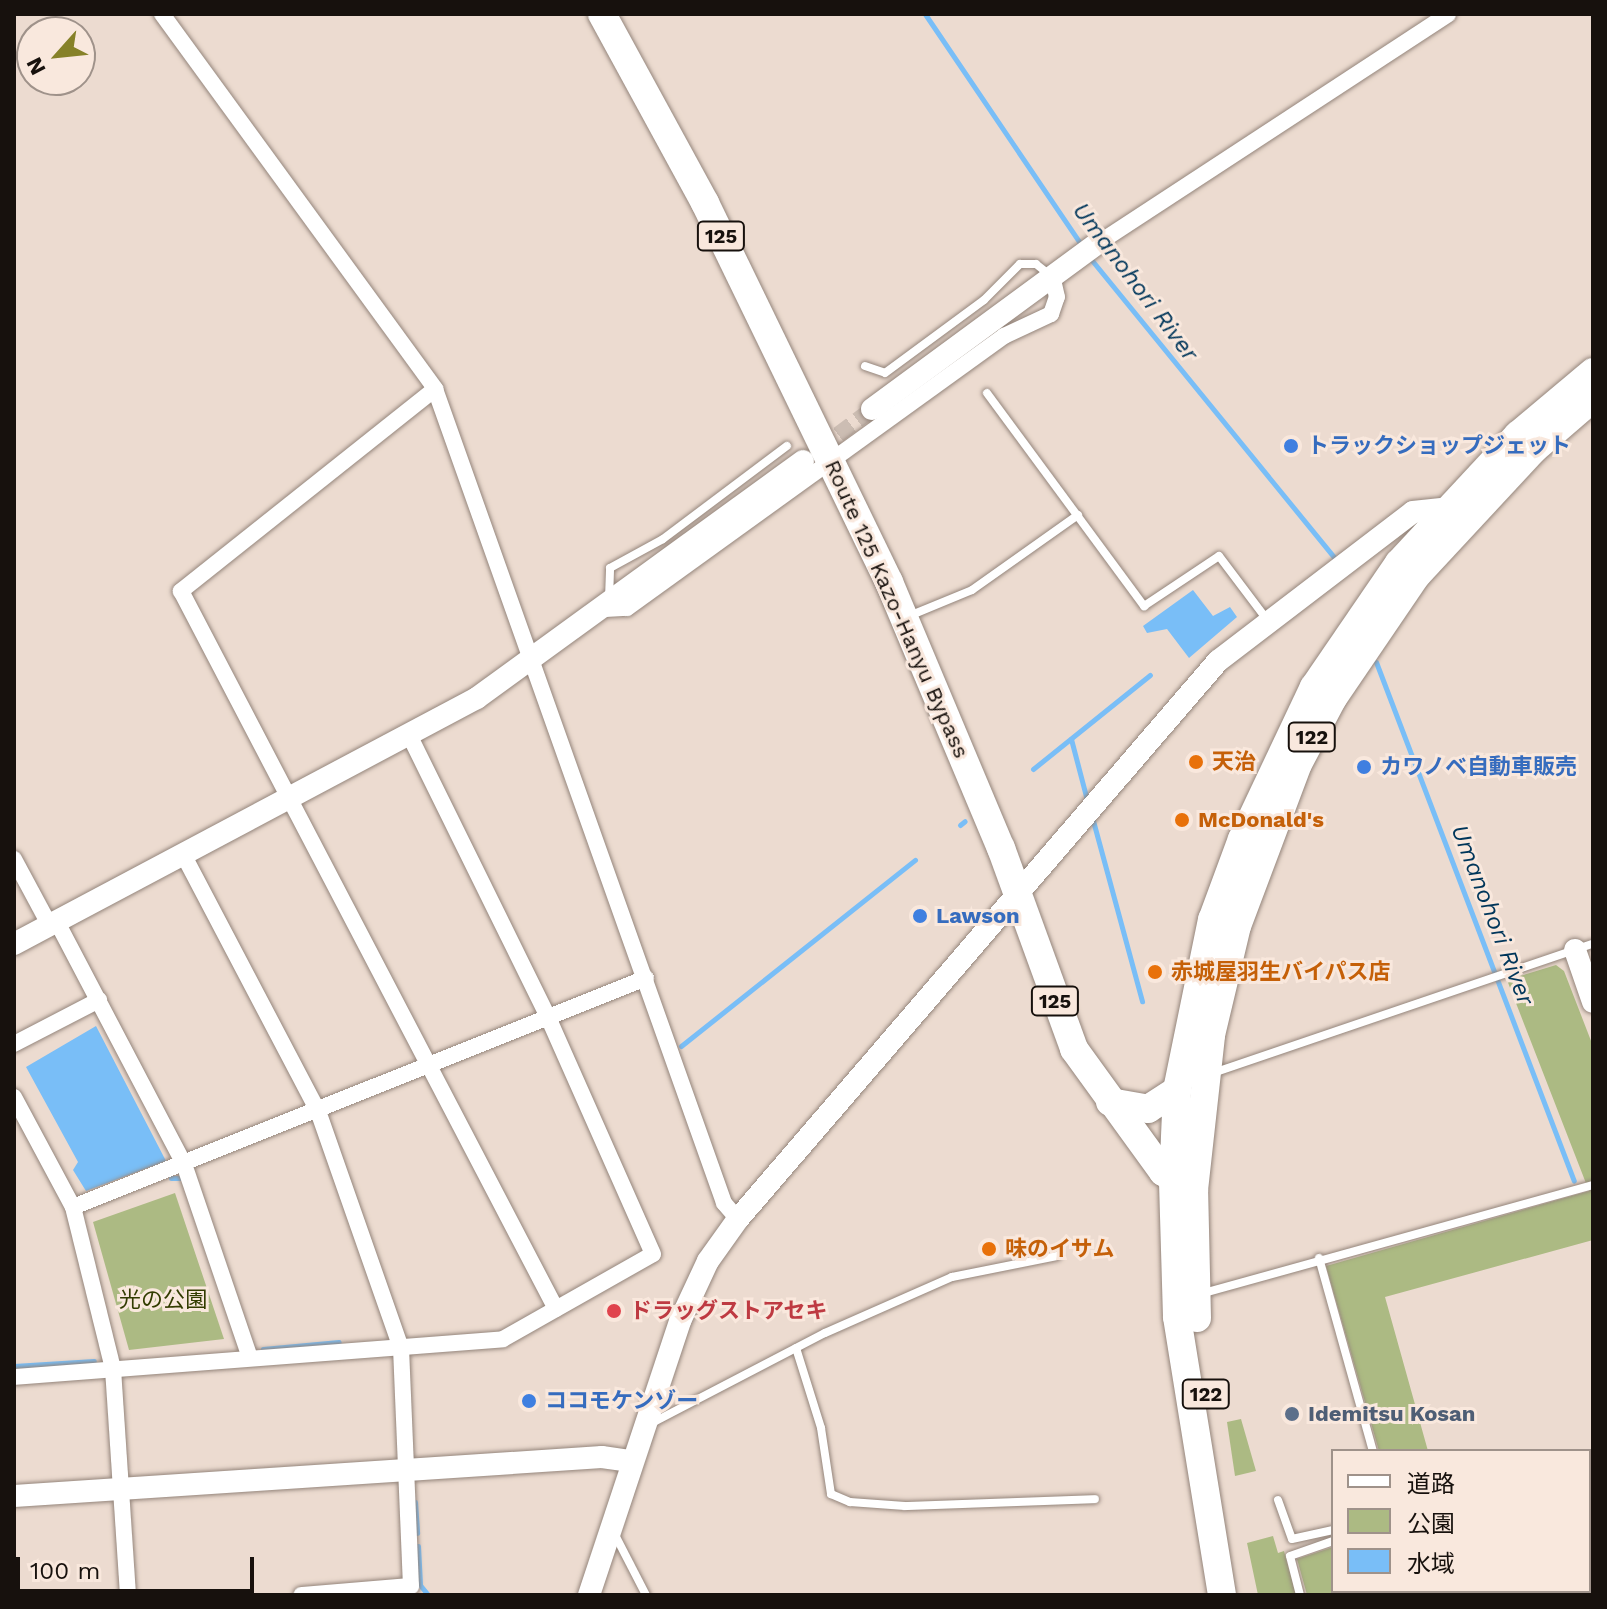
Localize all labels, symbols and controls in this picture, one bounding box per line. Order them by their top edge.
north arrow [16,16,96,96]
text: N [21,53,51,79]
water label: Umanohori River [1066,197,1204,367]
road number: 125 [695,220,747,252]
place label: トラックショップジェット [1307,433,1571,459]
marker: トラックショップジェット [1282,437,1300,455]
street label: Route 125 Kazo-Hanyu Bypass [819,456,975,762]
road number: 122 [1286,721,1338,753]
place label: 天治 [1212,749,1256,775]
marker: 天治 [1187,753,1205,771]
place label: カワノベ自動車販売 [1380,754,1578,780]
marker: カワノベ自動車販売 [1355,758,1373,776]
place label: McDonald's [1198,807,1324,833]
marker: McDonald's [1173,811,1191,829]
water label: Umanohori River [1444,821,1540,1009]
place label: Lawson [936,903,1020,929]
marker: Lawson [911,907,929,925]
place label: 赤城屋羽生バイパス店 [1171,959,1391,985]
marker: 赤城屋羽生バイパス店 [1146,963,1164,981]
road number: 125 [1029,985,1081,1017]
place label: 味のイサム [1005,1236,1115,1262]
marker: 味のイサム [980,1240,998,1258]
park label: 光の公園 [119,1287,207,1313]
place label: ドラッグストアセキ [630,1298,828,1324]
marker: ドラッグストアセキ [605,1302,623,1320]
road number: 122 [1180,1378,1232,1410]
place label: ココモケンゾー [545,1388,699,1414]
marker: ココモケンゾー [520,1392,538,1410]
place label: Idemitsu Kosan [1308,1401,1475,1427]
marker: Idemitsu Kosan [1283,1405,1301,1423]
legend [1331,1449,1591,1593]
text: 道路 [1407,1470,1455,1498]
text: 公園 [1407,1510,1455,1538]
scale bar [20,1541,258,1591]
text: 水域 [1407,1550,1455,1578]
text: 100 m [30,1557,100,1585]

